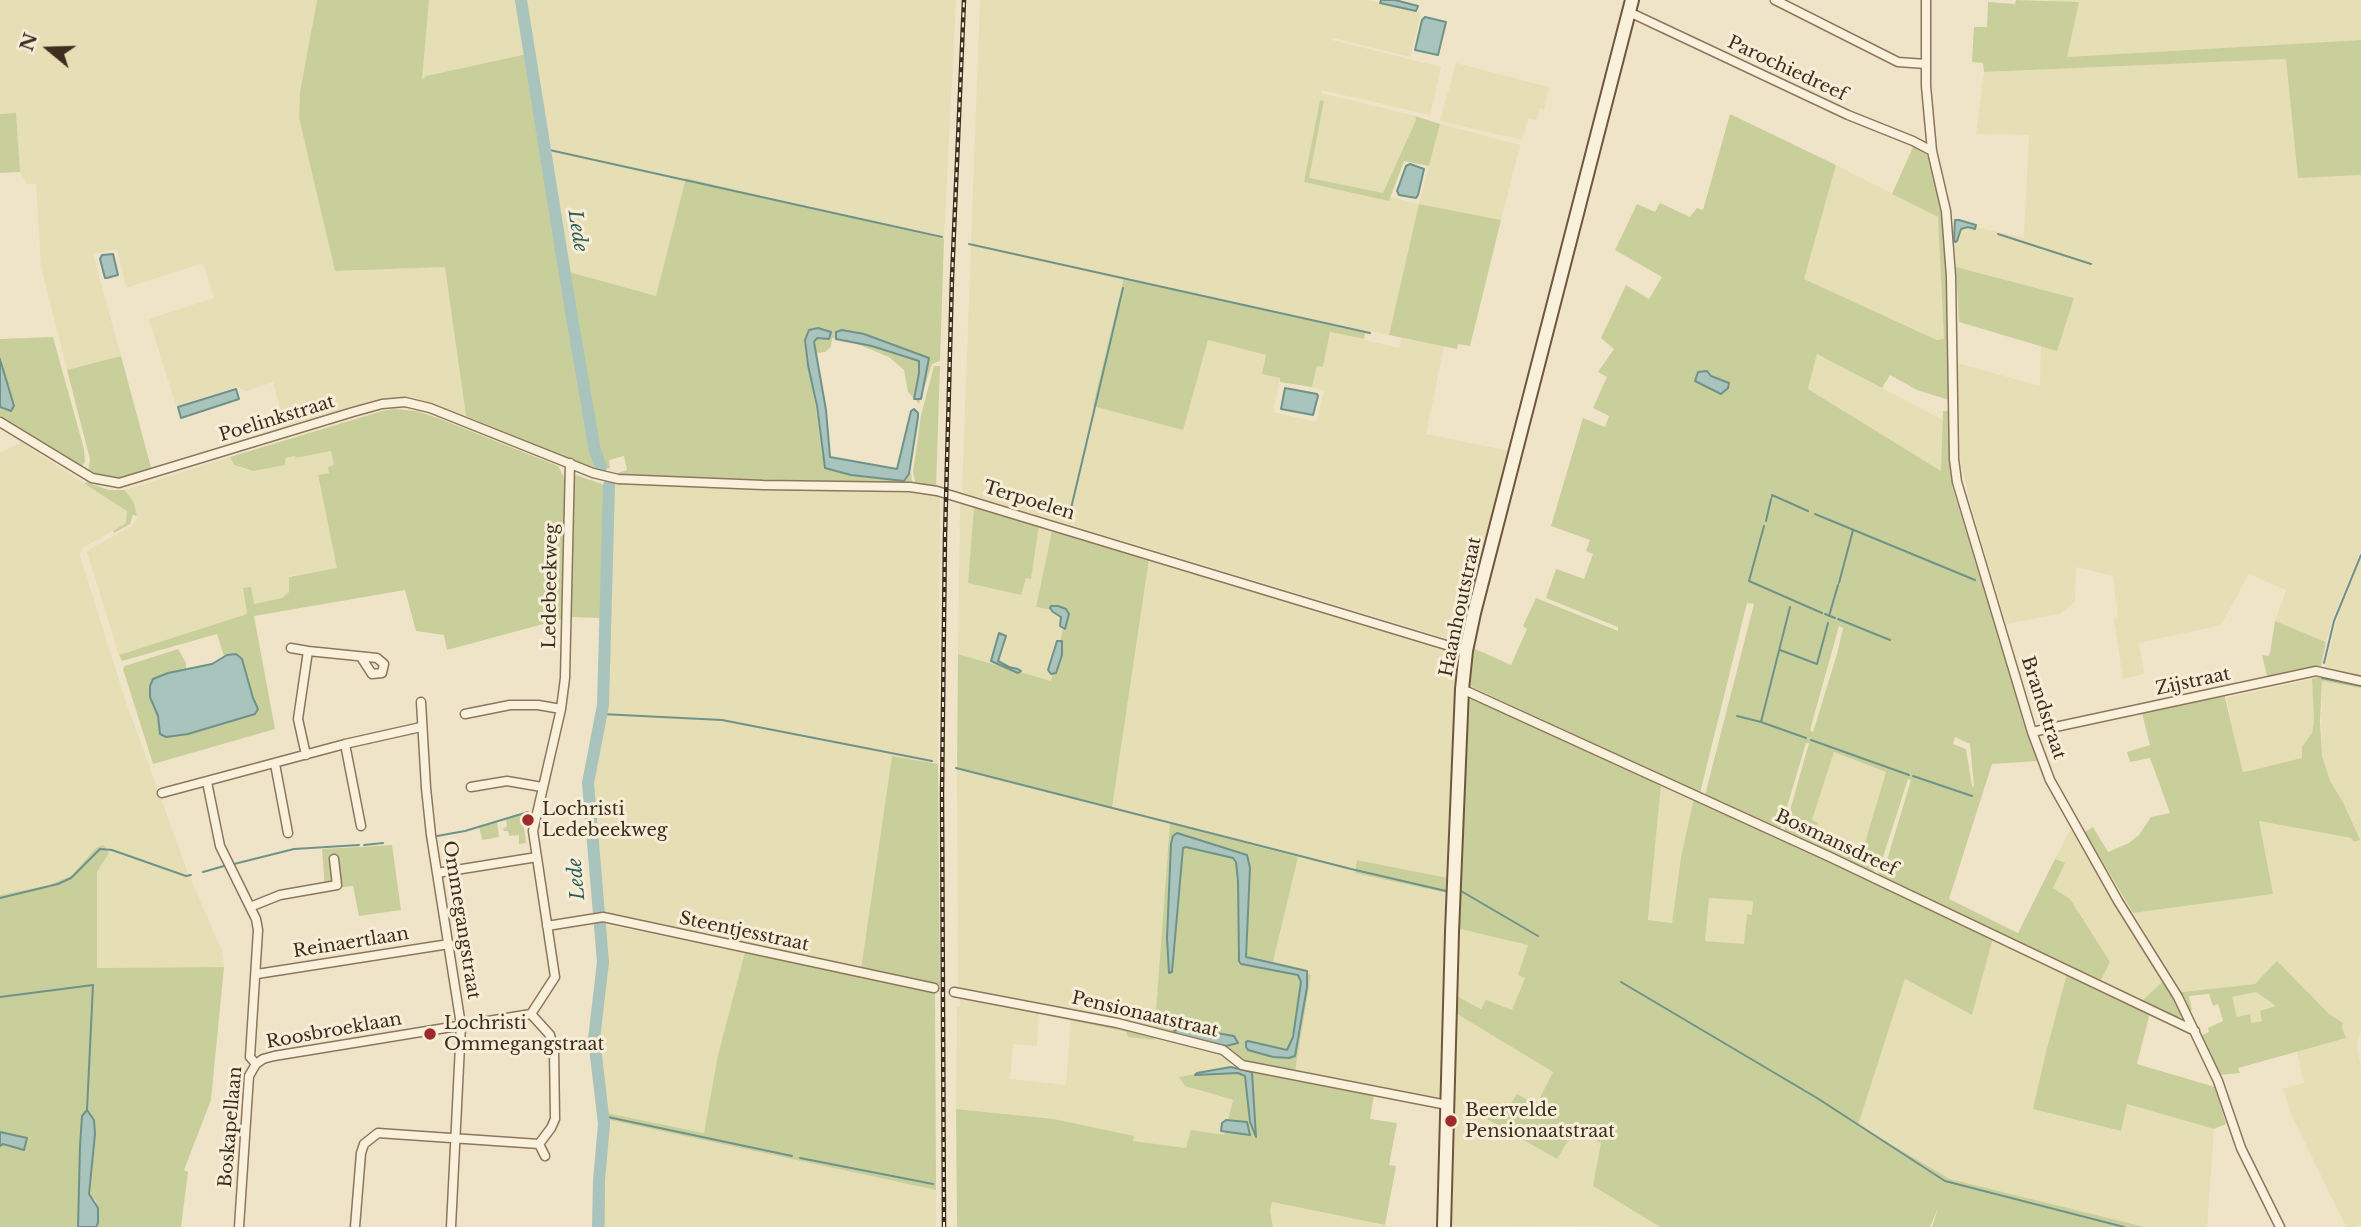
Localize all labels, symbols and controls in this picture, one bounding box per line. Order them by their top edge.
north arrow [14,14,84,84]
text: N [15,30,42,54]
street label: Parochiedreef [1724,32,1850,106]
water label: Lede [562,208,592,254]
street label: Poelinkstraat [217,391,337,447]
street label: Terpoelen [981,477,1077,525]
street label: Ledebeekweg [539,523,563,649]
street label: Haanhoutstraat [1436,535,1486,679]
street label: Brandstraat [2016,654,2070,762]
street label: Zijstraat [2154,664,2232,700]
place label: Lochristi Ledebeekweg [542,799,667,842]
street label: Bosmansdreef [1772,805,1900,881]
marker: Lochristi Ledebeekweg [520,812,536,828]
street label: Ommegangstraat [438,839,484,1001]
water label: Lede [564,857,590,901]
street label: Steentjesstraat [677,908,811,956]
street label: Reinaertlaan [292,923,410,963]
street label: Pensionaatstraat [1069,988,1221,1042]
street label: Roosbroeklaan [265,1008,403,1054]
place label: Lochristi Ommegangstraat [444,1013,604,1056]
marker: Lochristi Ommegangstraat [422,1026,438,1042]
street label: Boskapellaan [215,1066,247,1188]
place label: Beervelde Pensionaatstraat [1465,1100,1615,1142]
marker: Beervelde Pensionaatstraat [1443,1113,1459,1129]

